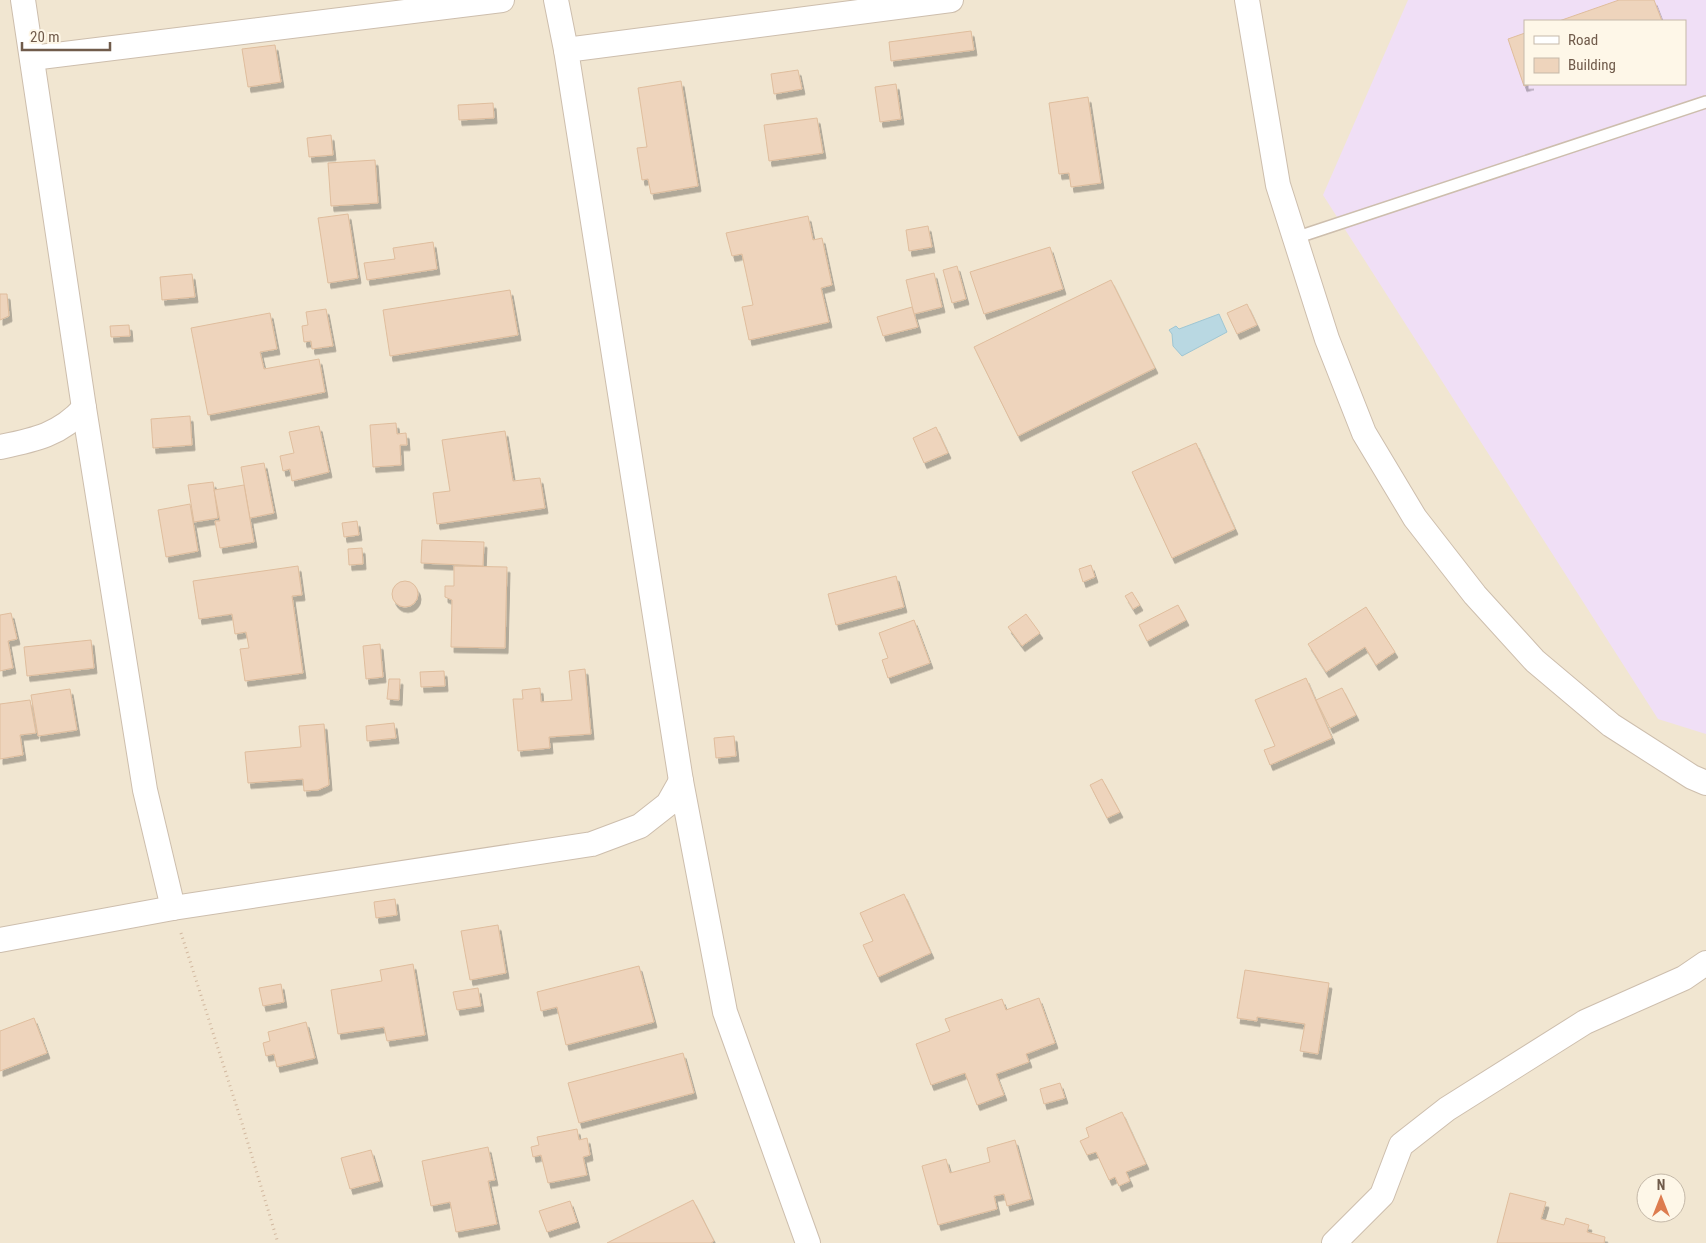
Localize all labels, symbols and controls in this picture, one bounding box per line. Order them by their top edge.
scale bar [22,20,110,52]
legend [1524,20,1686,85]
text: 20 m [30,28,60,46]
text: Road [1568,31,1598,49]
text: Building [1568,56,1616,74]
north arrow [1636,1173,1686,1223]
text: N [1657,1177,1665,1193]

